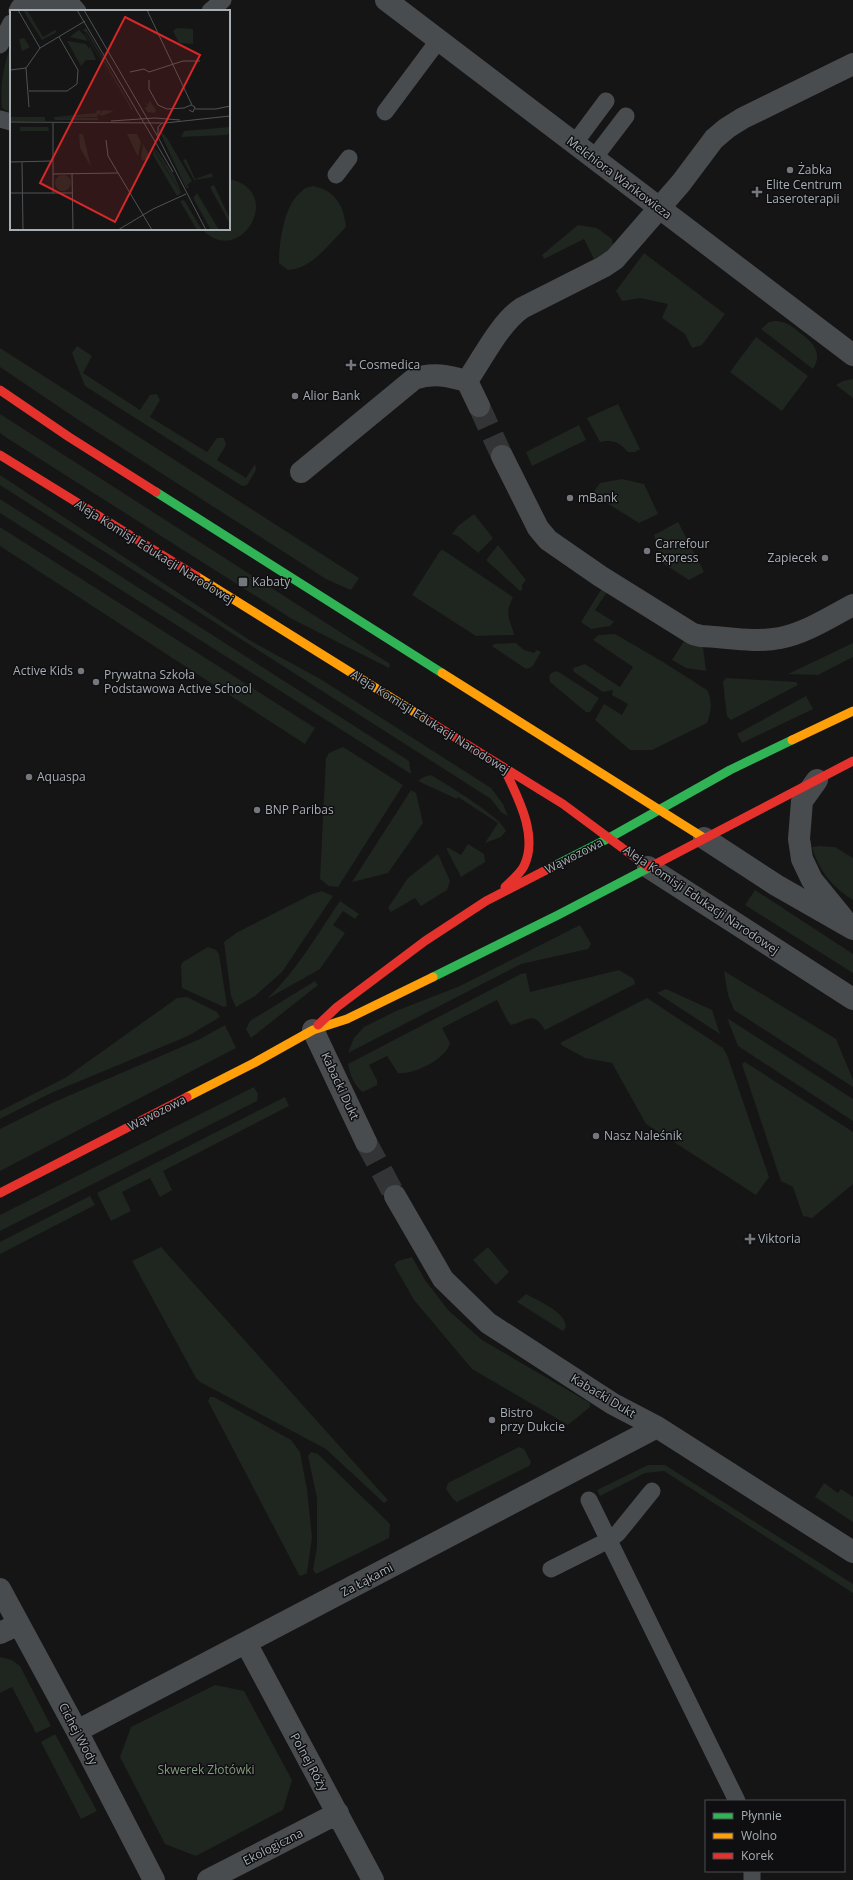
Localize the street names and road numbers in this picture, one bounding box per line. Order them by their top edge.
street label: Melchiora Wańkowicza [563,132,675,223]
street label: Aleja Komisji Edukacji Narodowej [72,495,237,608]
street label: Aleja Komisji Edukacji Narodowej [348,665,513,778]
street label: Wąwozowa [542,834,606,877]
street label: Aleja Komisji Edukacji Narodowej [620,841,783,958]
street label: Kabacki Dukt [317,1049,364,1122]
street label: Wąwozowa [125,1091,189,1134]
street label: Kabacki Dukt [568,1370,639,1422]
street label: Za Łąkami [338,1559,396,1600]
street label: Cichej Wody [55,1700,102,1769]
street label: Polnej Róży [286,1730,333,1795]
street label: Ekologiczna [240,1824,306,1869]

